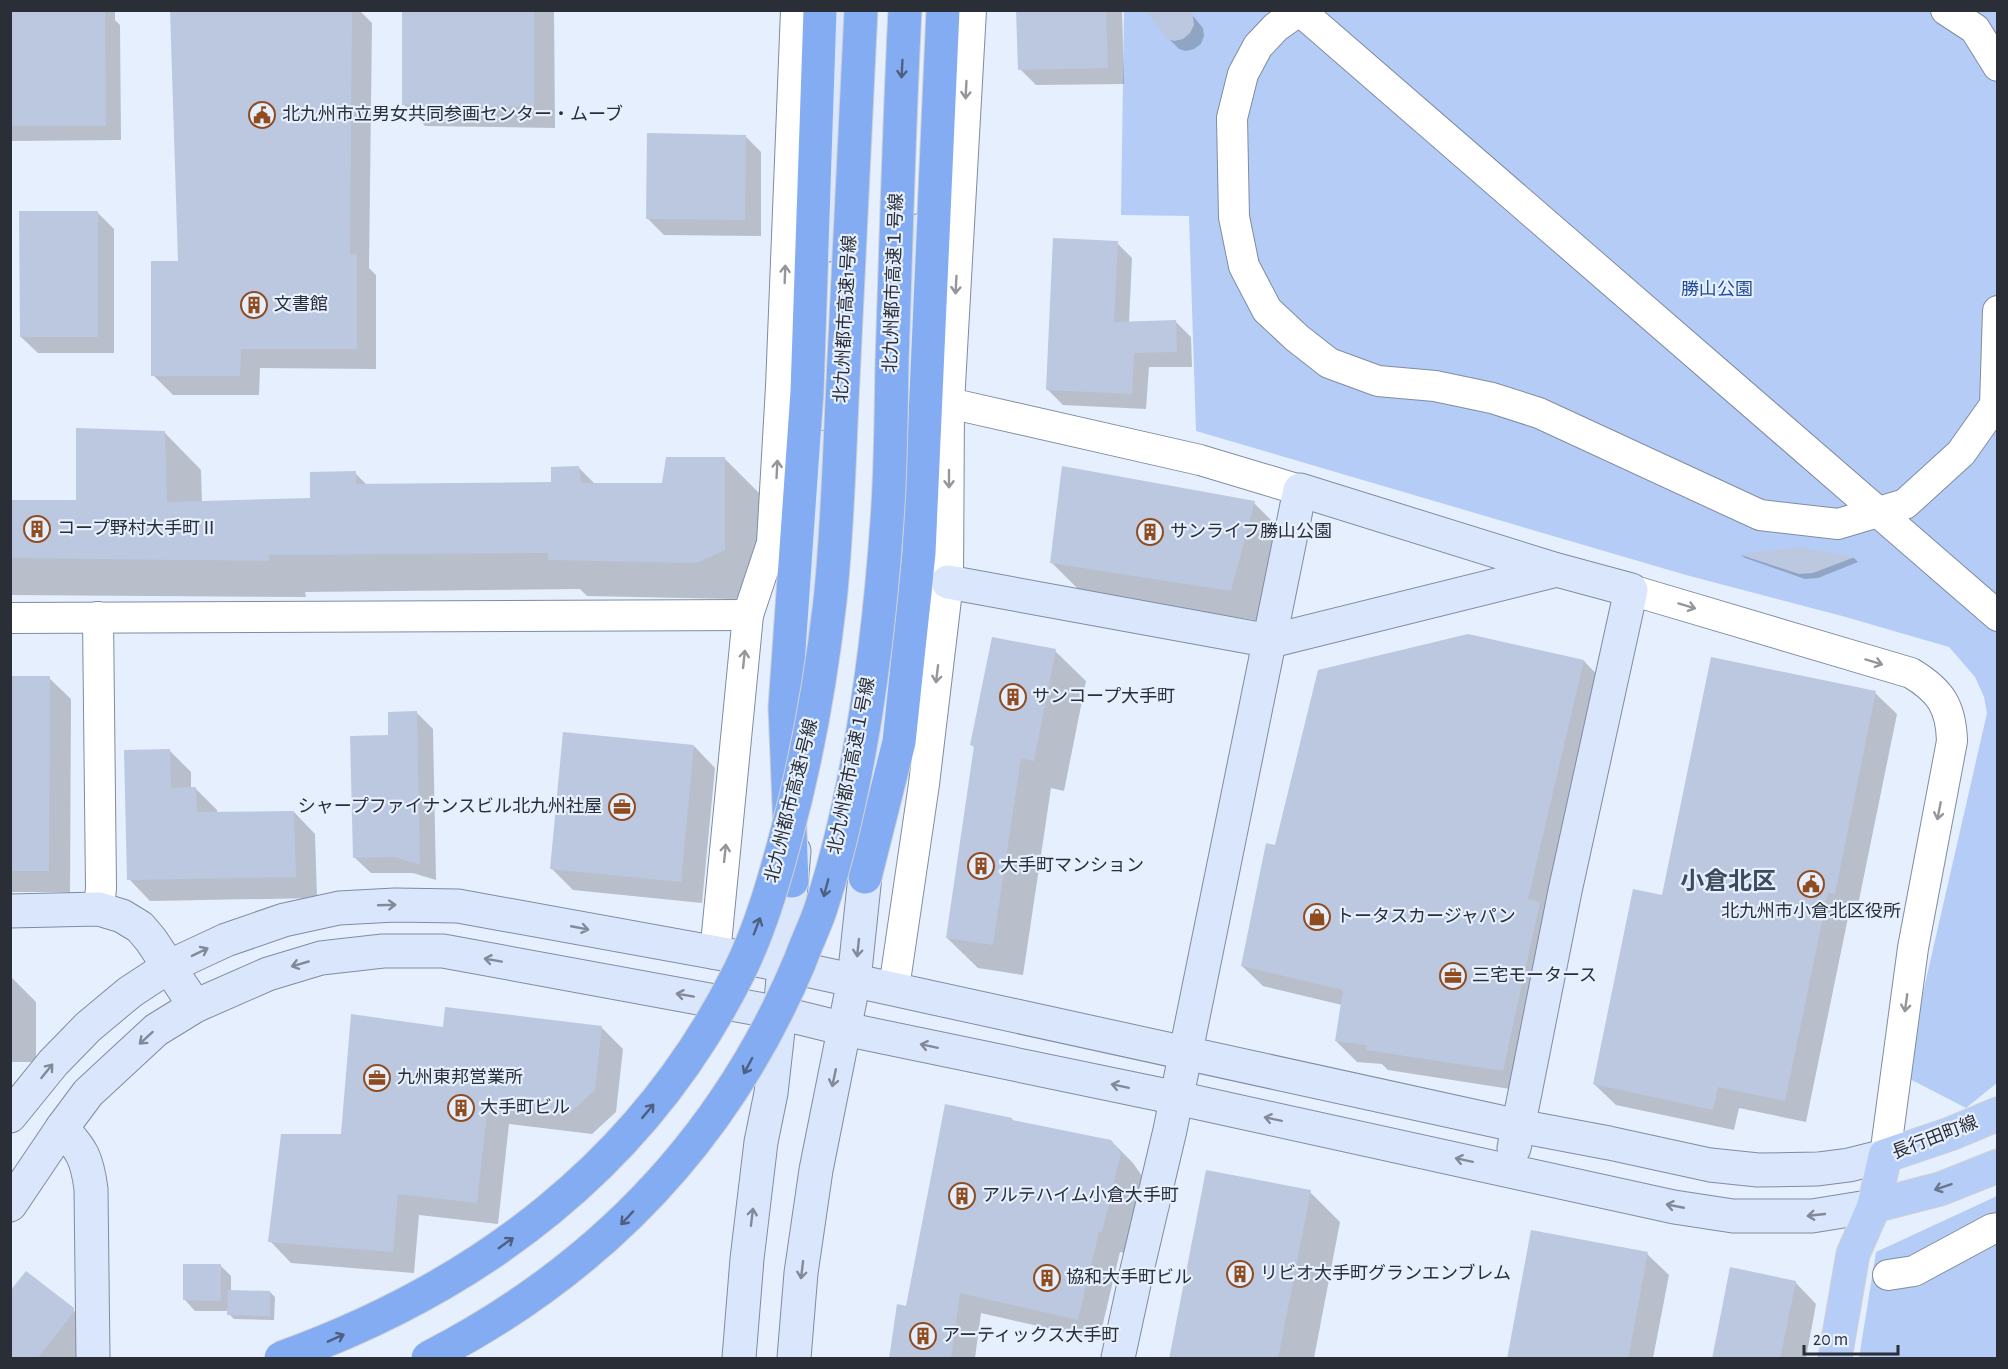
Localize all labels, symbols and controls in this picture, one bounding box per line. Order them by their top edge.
one-way arrow [896,58,907,78]
one-way arrow [961,79,972,99]
public building icon: 北九州市立男女共同参画センター・ムーブ [247,100,277,130]
place label: 北九州市立男女共同参画センター・ムーブ [282,104,623,124]
street label: 北九州都市高速１号線 [880,193,906,373]
street label: 北九州都市高速1号線 [831,234,859,403]
one-way arrow [780,264,791,284]
one-way arrow [950,274,961,294]
park label: 勝山公園 [1681,280,1753,299]
building icon: 文書館 [239,290,269,320]
place label: 文書館 [274,295,328,314]
one-way arrow [771,459,782,479]
one-way arrow [943,469,955,489]
building icon: コープ野村大手町Ⅱ [22,514,52,544]
building icon: サンライフ勝山公園 [1135,517,1165,547]
place label: コープ野村大手町Ⅱ [57,518,218,538]
place label: サンライフ勝山公園 [1170,522,1332,541]
one-way arrow [1677,601,1696,612]
one-way arrow [739,650,750,670]
one-way arrow [1864,657,1883,668]
one-way arrow [931,663,942,683]
street label: 北九州都市高速１号線 [824,676,878,856]
building icon: サンコープ大手町 [998,682,1028,712]
place label: サンコープ大手町 [1032,687,1175,706]
street label: 北九州都市高速1号線 [761,717,821,885]
office icon: シャープファイナンスビル北九州社屋 [607,792,637,822]
place label: シャープファイナンスビル北九州社屋 [298,796,602,816]
one-way arrow [1933,801,1944,820]
one-way arrow [720,844,731,864]
building icon: 大手町マンション [966,851,996,881]
place label: 大手町マンション [1000,856,1144,875]
district label: 小倉北区 [1680,868,1776,894]
public building icon: 北九州市小倉北区役所 [1796,869,1826,899]
one-way arrow [820,878,831,897]
one-way arrow [377,900,397,911]
place label: 北九州市小倉北区役所 [1721,901,1901,921]
shop icon: トータスカージャパン [1302,902,1332,932]
place label: トータスカージャパン [1336,907,1516,926]
one-way arrow [752,917,763,935]
one-way arrow [570,923,590,934]
one-way arrow [852,938,863,957]
one-way arrow [190,946,208,958]
one-way arrow [484,954,503,965]
one-way arrow [291,959,310,970]
office icon: 三宅モータース [1438,961,1468,991]
place label: 三宅モータース [1472,966,1597,985]
one-way arrow [675,989,695,1000]
one-way arrow [1900,993,1911,1013]
one-way arrow [139,1031,154,1045]
one-way arrow [919,1039,938,1051]
one-way arrow [742,1057,754,1074]
one-way arrow [40,1063,53,1079]
office icon: 九州東邦営業所 [362,1063,392,1093]
place label: 九州東邦営業所 [397,1067,523,1087]
one-way arrow [828,1068,839,1088]
one-way arrow [1110,1079,1129,1091]
building icon: 大手町ビル [446,1093,476,1123]
place label: 大手町ビル [480,1098,570,1117]
one-way arrow [641,1104,655,1119]
one-way arrow [1264,1112,1283,1124]
street label: 長行田町線 [1889,1112,1980,1163]
one-way arrow [1455,1154,1474,1165]
building icon: アルテハイム小倉大手町 [947,1181,977,1211]
one-way arrow [1934,1183,1953,1194]
place label: アルテハイム小倉大手町 [982,1186,1179,1205]
one-way arrow [1666,1200,1685,1211]
one-way arrow [747,1207,758,1227]
one-way arrow [1807,1210,1826,1221]
one-way arrow [620,1211,634,1226]
one-way arrow [497,1237,513,1249]
building icon: リビオ大手町グランエンブレム [1225,1259,1255,1289]
one-way arrow [796,1260,807,1280]
building icon: 協和大手町ビル [1032,1263,1062,1293]
place label: リビオ大手町グランエンブレム [1260,1263,1511,1283]
place label: 協和大手町ビル [1066,1267,1192,1287]
scale bar [1804,1318,1898,1356]
building icon: アーティックス大手町 [908,1321,938,1351]
place label: アーティックス大手町 [942,1326,1119,1345]
one-way arrow [326,1331,344,1343]
text: 20 m [1813,1331,1848,1349]

